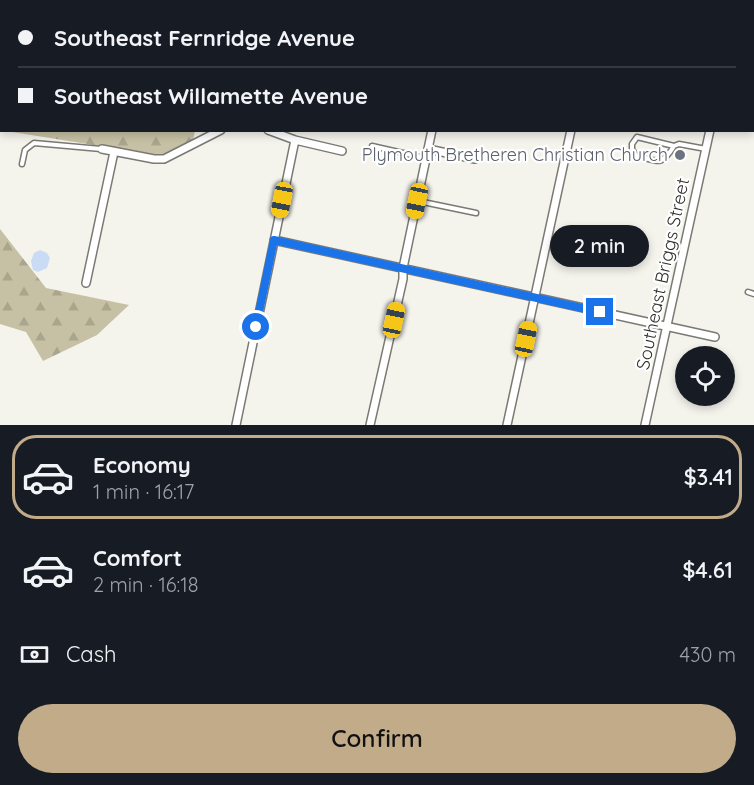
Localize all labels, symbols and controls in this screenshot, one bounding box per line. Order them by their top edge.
text: Southeast Fernridge Avenue [54,24,355,52]
text: Southeast Willamette Avenue [54,82,368,110]
place label: Plymouth Bretheren Christian Church [362,143,668,166]
marker: Plymouth Bretheren Christian Church [673,148,687,162]
street label: Southeast Briggs Street [631,176,694,372]
car [270,181,294,219]
car [404,182,430,220]
callout: 2 min [550,225,650,267]
text: 2 min [574,233,625,258]
route end [586,298,613,325]
car [381,301,407,339]
route start [242,313,269,340]
car [513,320,539,358]
map controls [675,346,735,406]
button: locate [675,346,735,406]
icon: car [21,450,75,504]
text: Economy [93,451,191,479]
text: $3.41 [684,463,733,491]
text: 1 min · 16:17 [93,479,194,504]
icon: car [21,543,75,597]
text: Comfort [93,544,182,572]
text: $4.61 [683,556,733,584]
text: 2 min · 16:18 [93,572,199,597]
icon: cash [18,638,51,671]
text: Cash [66,640,117,668]
text: 430 m [679,642,736,667]
button: Confirm [18,704,736,773]

